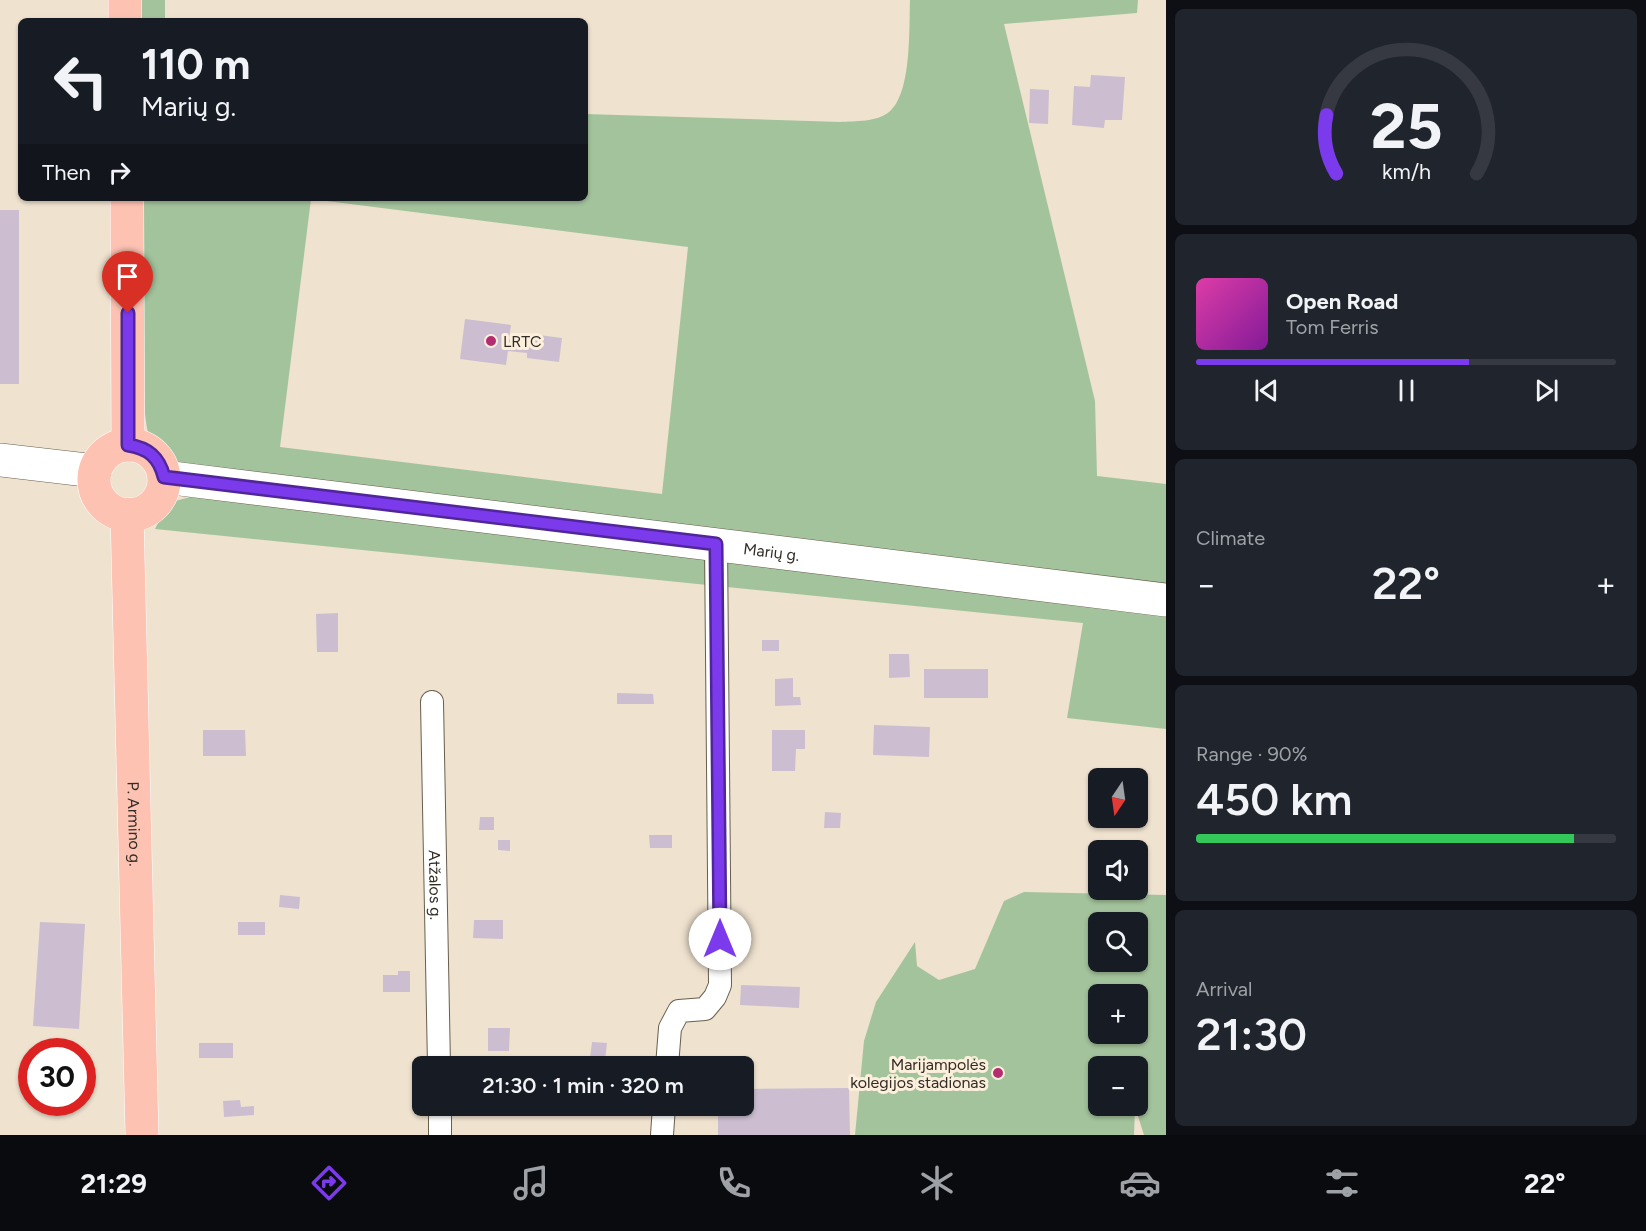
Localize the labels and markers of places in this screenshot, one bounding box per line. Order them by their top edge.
pin [102,251,153,313]
place label: LRTC [503,332,542,351]
marker: LRTC [484,334,498,348]
place label: Marijampolės kolegijos stadionas [850,1055,986,1092]
marker: Marijampolės kolegijos stadionas [991,1066,1005,1080]

